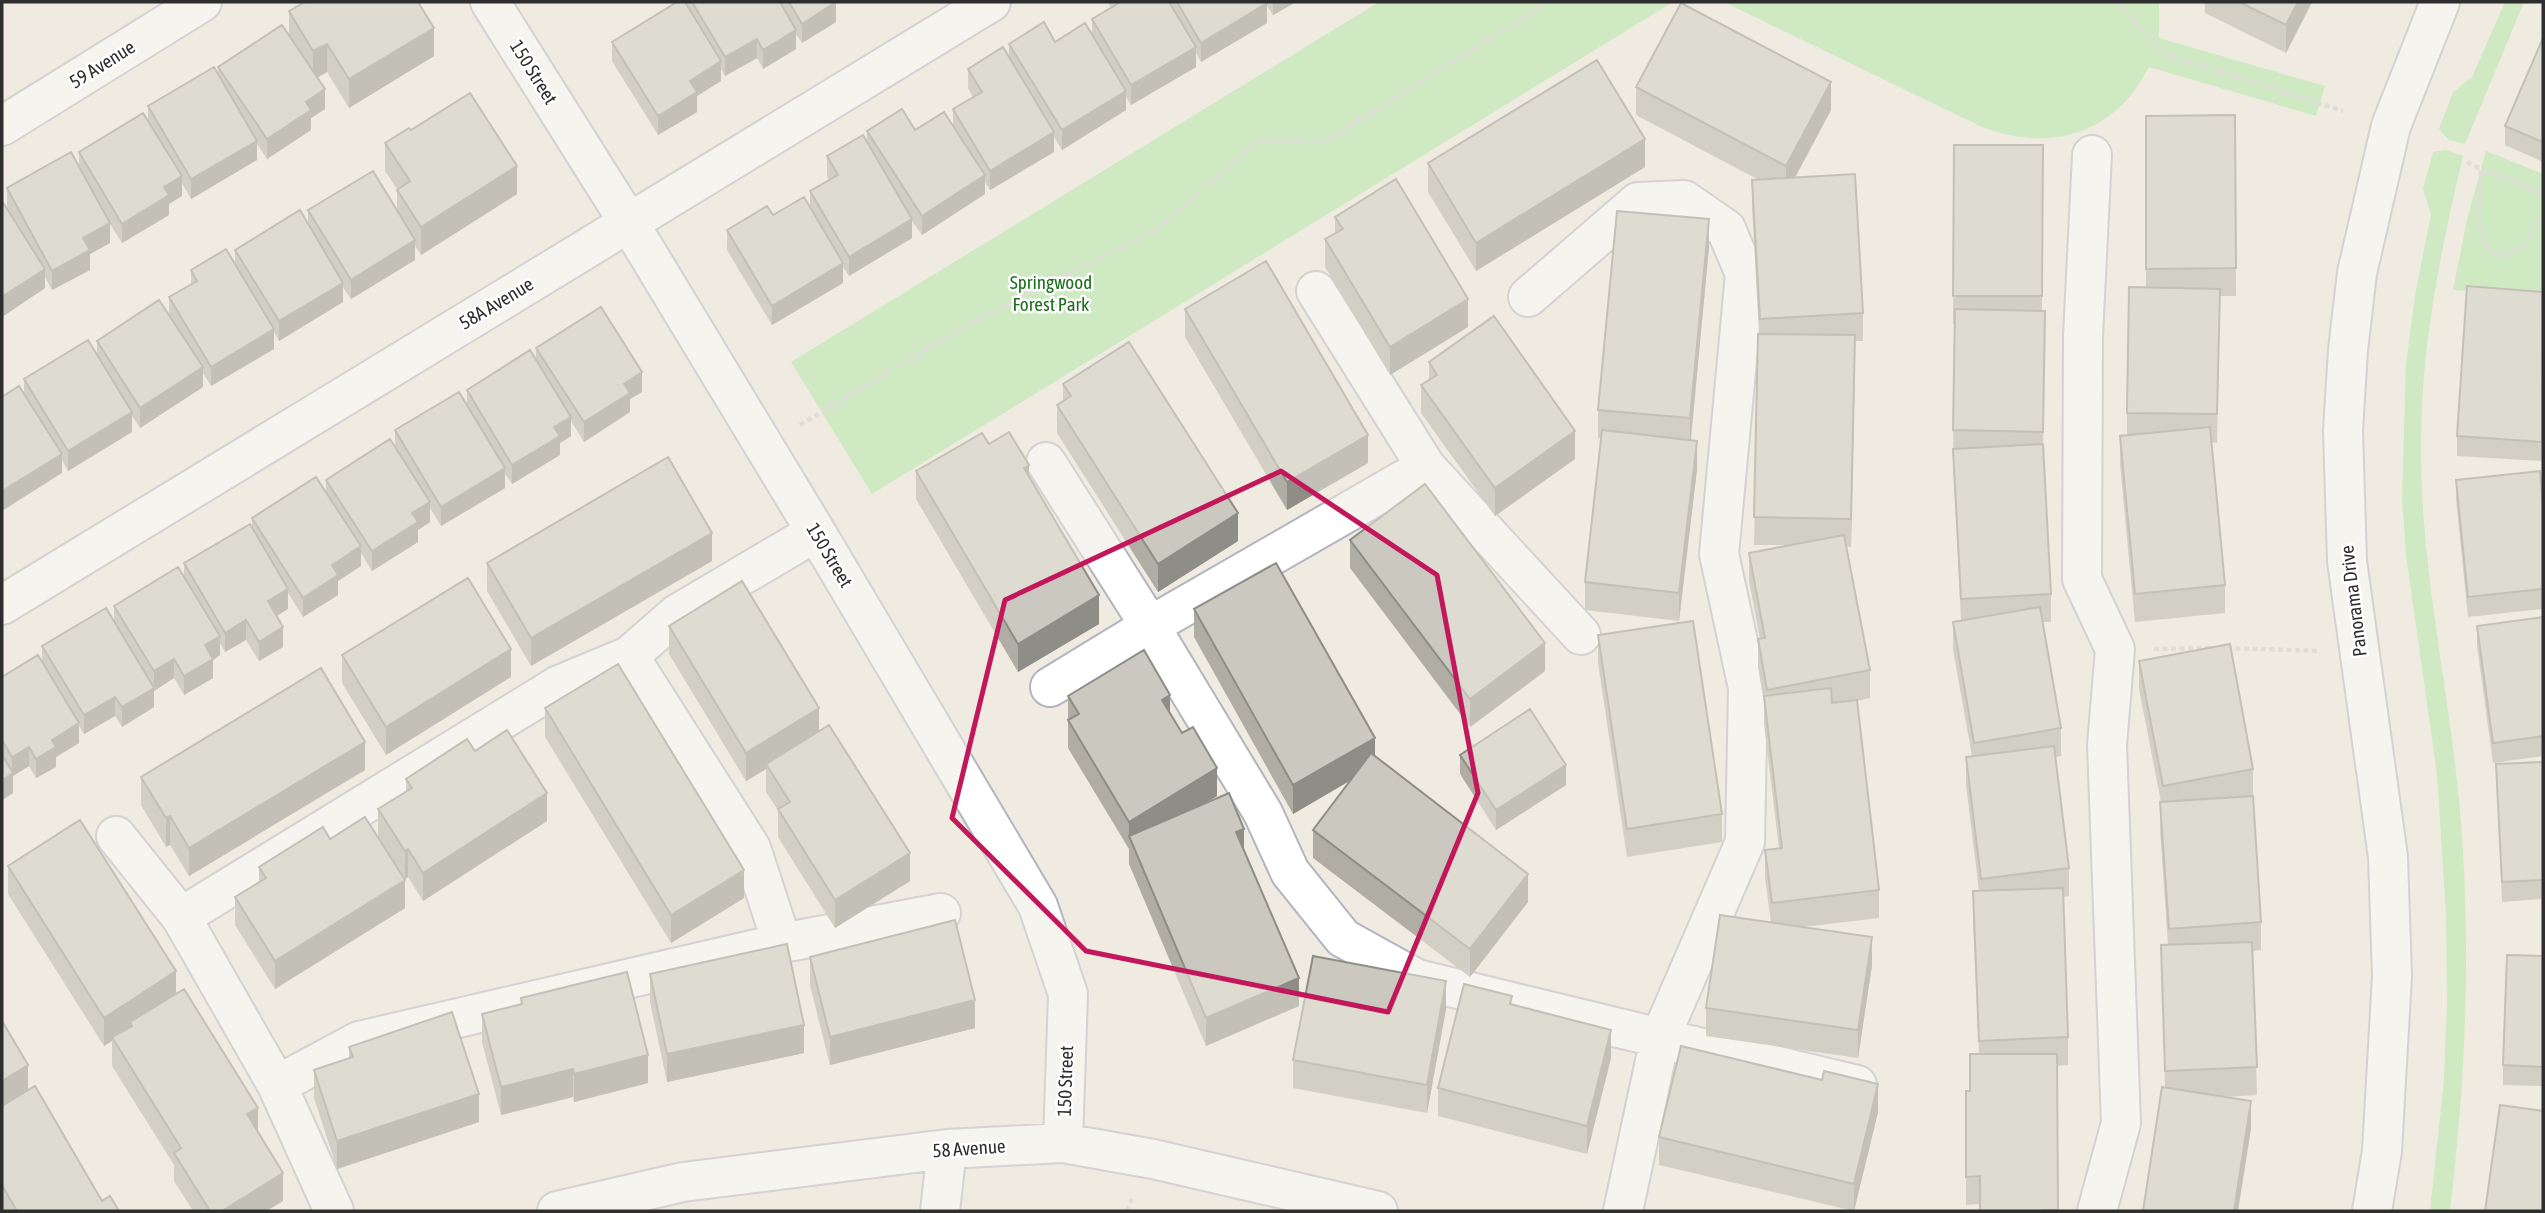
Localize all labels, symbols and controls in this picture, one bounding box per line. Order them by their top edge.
street label: 59 Avenue [65,35,139,93]
street label: 150 Street [506,36,562,108]
park label: Springwood Forest Park [1010,271,1092,315]
street label: 58A Avenue [455,272,537,334]
street label: 150 Street [802,519,858,591]
street label: Panorama Drive [2335,544,2371,658]
street label: 150 Street [1053,1045,1077,1117]
street label: 58 Avenue [932,1134,1006,1162]

